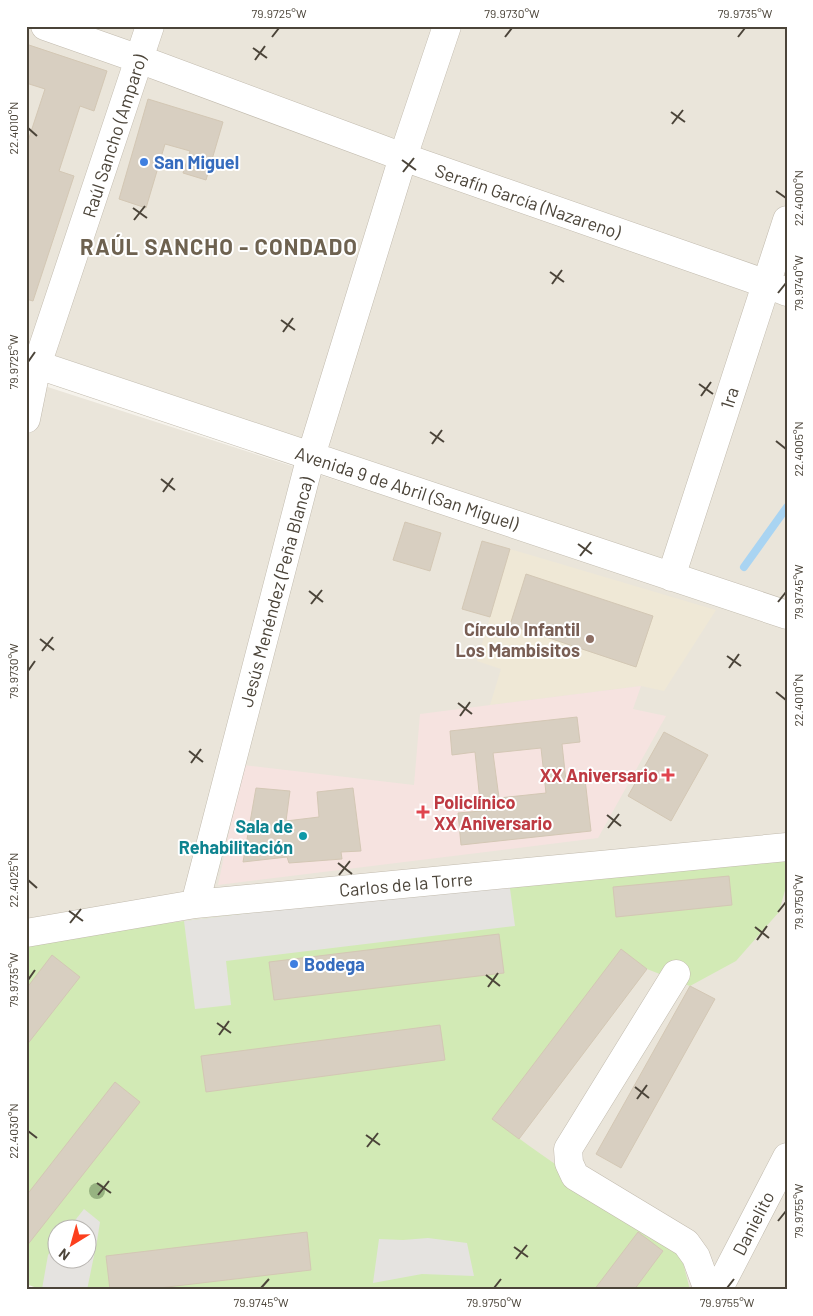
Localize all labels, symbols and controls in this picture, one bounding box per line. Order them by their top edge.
text: 79.9725°W [252,6,307,20]
text: 79.9730°W [484,6,540,20]
text: 79.9735°W [718,6,773,20]
street label: Raúl Sancho (Amparo) [77,52,151,220]
text: 22.4010°N [6,102,20,154]
place label: San Miguel [154,151,239,173]
marker: San Miguel [138,156,150,168]
street label: Serafín García (Nazareno) [432,159,624,243]
text: 22.4000°N [791,170,805,226]
district label: RAÚL SANCHO - CONDADO [80,233,358,259]
text: 79.9740°W [791,255,805,311]
text: 79.9725°W [6,334,20,389]
street label: 1ra [715,384,743,412]
text: 22.4005°N [791,421,805,477]
street label: Avenida 9 de Abril (San Miguel) [292,441,522,535]
street label: Jesús Menéndez (Peña Blanca) [235,474,317,709]
text: 79.9745°W [791,564,805,620]
place label: Círculo Infantil Los Mambisitos [455,618,580,661]
marker: Círculo Infantil Los Mambisitos [584,633,596,645]
text: 79.9730°W [6,643,20,699]
text: 22.4010°N [791,674,805,726]
place label: XX Aniversario [540,764,658,786]
marker: XX Aniversario [662,769,674,781]
place label: Policlínico XX Aniversario [434,791,552,834]
marker: Policlínico XX Aniversario [416,805,430,819]
place label: Sala de Rehabilitación [179,815,293,858]
marker: Sala de Rehabilitación [297,830,309,842]
text: 22.4025°N [6,853,20,907]
street label: Carlos de la Torre [338,867,474,901]
text: 79.9750°W [791,874,805,930]
text: 79.9735°W [6,952,20,1007]
place label: Bodega [304,953,365,975]
marker: Bodega [288,958,300,970]
text: 22.4030°N [6,1103,20,1159]
text: 79.9755°W [791,1183,805,1238]
street label: Danielito [728,1187,778,1259]
north arrow [48,1218,98,1268]
text: N [55,1245,73,1264]
text: 79.9745°W [233,1295,289,1309]
text: 79.9750°W [466,1295,522,1309]
text: 79.9755°W [700,1295,755,1309]

